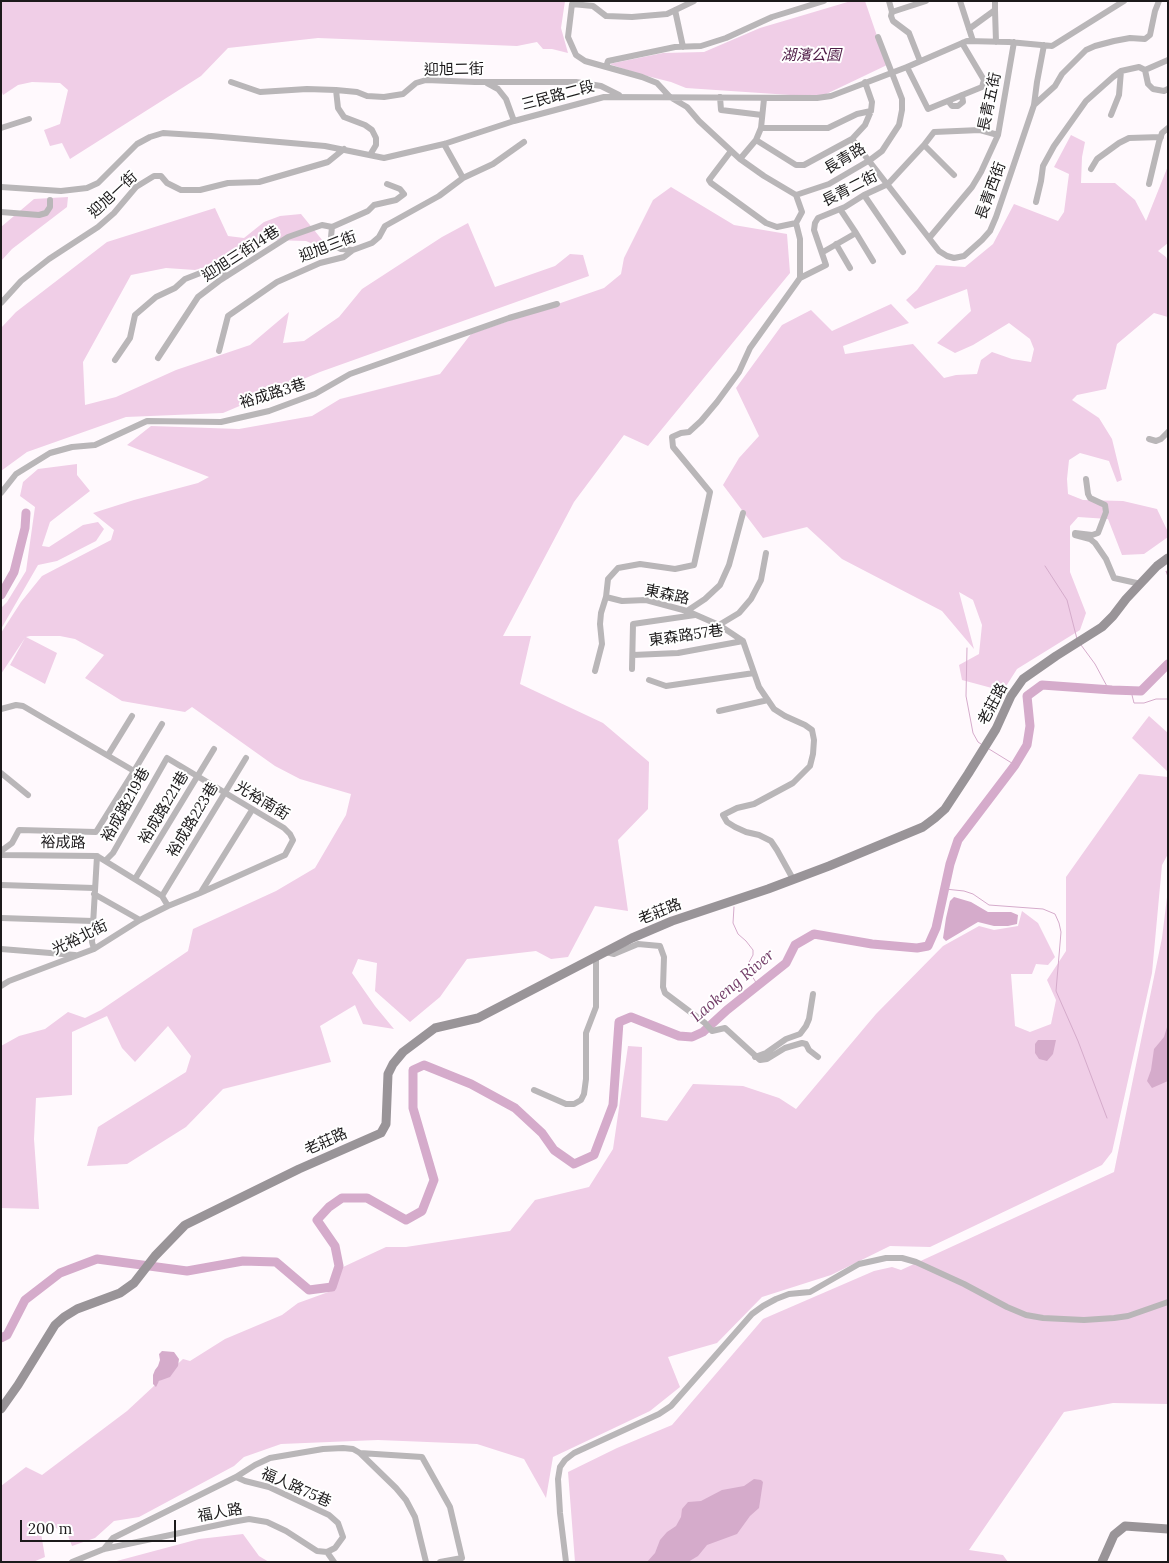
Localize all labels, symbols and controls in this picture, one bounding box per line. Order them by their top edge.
park label: 湖濱公園 [781,47,841,65]
street label: 迎旭二街 [424,60,484,80]
street label: 長青五街 [975,71,1005,133]
street label: 三民路二段 [519,78,597,114]
street label: 長青路 [821,140,869,178]
street label: 長青西街 [972,160,1010,222]
street label: 長青二街 [819,167,881,211]
street label: 迎旭一街 [85,168,141,222]
street label: 迎旭三街14巷 [199,222,283,286]
street label: 迎旭三街 [297,228,359,266]
street label: 裕成路3巷 [238,375,308,413]
street label: 東森路 [643,582,691,608]
street label: 東森路57巷 [648,622,724,650]
street label: 老莊路 [974,680,1012,728]
street label: 裕成路219巷 [98,765,154,845]
street label: 裕成路221巷 [135,768,193,848]
street label: 光裕南街 [232,778,292,824]
street label: 裕成路223巷 [164,779,222,861]
street label: 裕成路 [40,834,86,852]
street label: 老莊路 [636,895,684,929]
street label: 光裕北街 [49,917,111,959]
water label: Laokeng River [687,946,779,1026]
street label: 老莊路 [302,1125,350,1159]
street label: 福人路75巷 [258,1465,334,1511]
street label: 福人路 [196,1500,244,1526]
scale bar [22,1510,179,1542]
text: 200 m [28,1519,72,1538]

